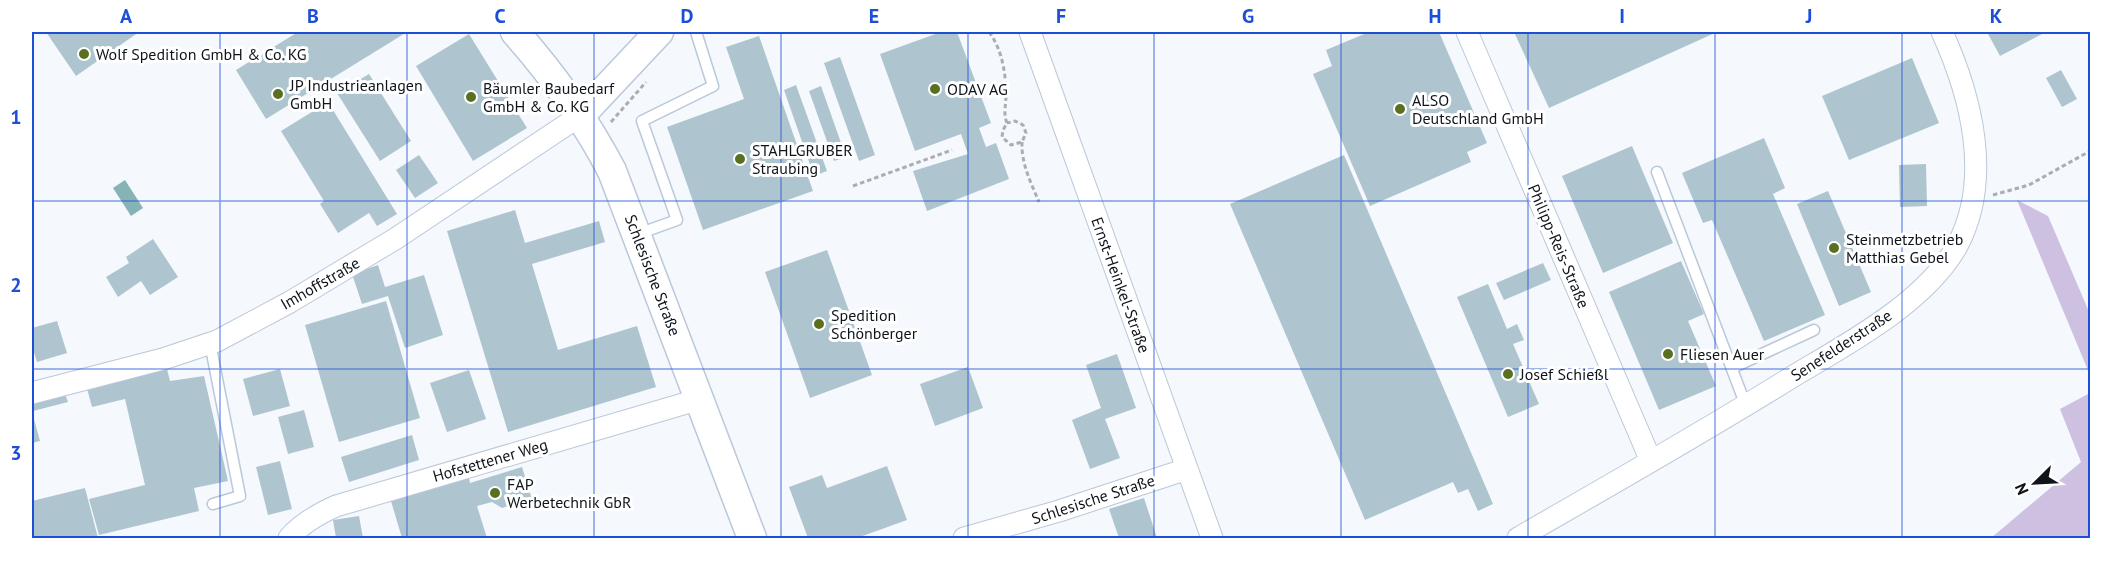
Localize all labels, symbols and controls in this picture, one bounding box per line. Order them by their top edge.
text: A [120,3,133,29]
text: B [307,3,319,29]
text: C [494,3,506,29]
text: D [681,3,694,29]
text: E [869,3,879,29]
text: F [1056,3,1066,29]
text: G [1242,3,1254,29]
text: H [1428,3,1442,29]
text: I [1619,3,1625,29]
text: J [1805,3,1812,29]
text: K [1990,3,2003,29]
place label: Wolf Spedition GmbH & Co. KG [96,44,307,64]
marker: Wolf Spedition GmbH & Co. KG [77,47,91,61]
place label: JP Industrieanlagen GmbH [289,75,423,113]
place label: Bäumler Baubedarf GmbH & Co. KG [483,78,615,116]
place label: ODAV AG [947,79,1008,99]
marker: ODAV AG [928,82,942,96]
marker: JP Industrieanlagen GmbH [271,87,285,101]
marker: Bäumler Baubedarf GmbH & Co. KG [464,90,478,104]
place label: ALSO Deutschland GmbH [1412,90,1544,128]
marker: ALSO Deutschland GmbH [1393,102,1407,116]
text: 1 [10,104,22,130]
place label: STAHLGRUBER Straubing [752,140,853,178]
marker: STAHLGRUBER Straubing [733,152,747,166]
street label: Philipp-Reis-Straße [1524,181,1594,311]
street label: Schlesische Straße [621,212,685,338]
street label: Ernst-Heinkel-Straße [1087,214,1155,356]
place label: Steinmetzbetrieb Matthias Gebel [1846,229,1963,267]
marker: Steinmetzbetrieb Matthias Gebel [1827,241,1841,255]
street label: Imhoffstraße [277,252,363,314]
text: 2 [10,272,22,298]
place label: Spedition Schönberger [831,305,918,343]
street label: Senefelderstraße [1787,305,1895,385]
marker: Spedition Schönberger [812,317,826,331]
place label: Fliesen Auer [1680,344,1765,364]
marker: Fliesen Auer [1661,347,1675,361]
place label: Josef Schießl [1519,364,1609,384]
marker: Josef Schießl [1501,367,1515,381]
street label: Hofstettener Weg [430,434,550,486]
text: 3 [10,440,22,466]
north arrow [2005,453,2065,513]
street label: Schlesische Straße [1029,470,1157,528]
place label: FAP Werbetechnik GbR [507,474,632,512]
text: N [2010,480,2033,498]
marker: FAP Werbetechnik GbR [488,486,502,500]

